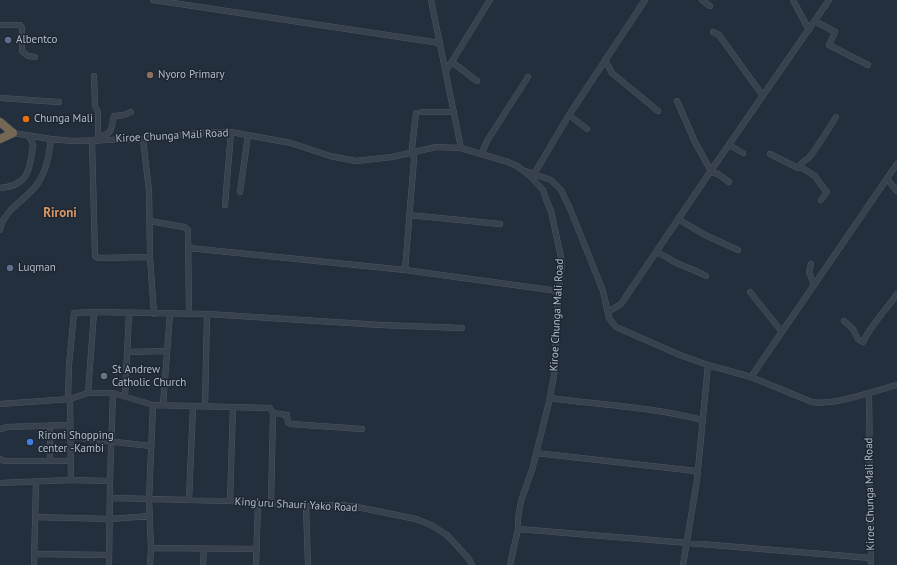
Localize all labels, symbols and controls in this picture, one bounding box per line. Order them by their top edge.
place label: Albentco [16,33,57,47]
marker: Albentco [3,35,13,45]
place label: Nyoro Primary [158,68,225,82]
marker: Nyoro Primary [145,70,155,80]
place label: Chunga Mali [34,112,93,126]
marker: Chunga Mali [21,114,31,124]
street label: Kiroe Chunga Mali Road [115,126,229,146]
district label: Rironi [43,205,77,221]
street label: Kiroe Chunga Mali Road [547,258,567,372]
place label: Luqman [18,261,56,275]
marker: Luqman [5,263,15,273]
place label: St Andrew Catholic Church [112,363,186,389]
marker: St Andrew Catholic Church [99,371,109,381]
place label: Rironi Shopping center -Kambi [38,429,114,455]
marker: Rironi Shopping center -Kambi [25,437,35,447]
street label: Kiroe Chunga Mali Road [862,437,878,551]
street label: King'uru Shauri Yako Road [234,495,358,515]

